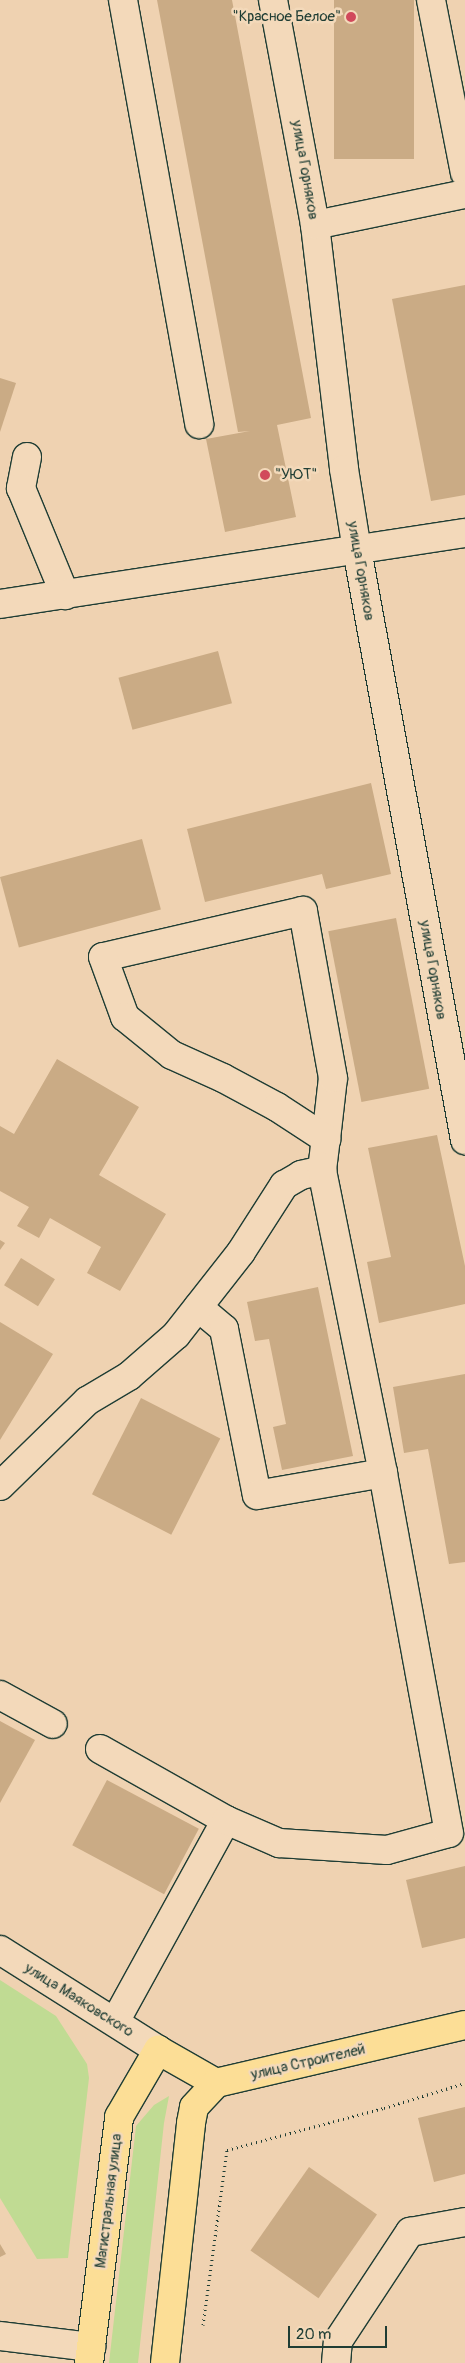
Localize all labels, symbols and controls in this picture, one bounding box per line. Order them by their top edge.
place label: "Красное Белое" [233,8,341,26]
marker: "Красное Белое" [345,11,357,23]
street label: улица Горняков [287,119,323,221]
place label: "УЮТ" [275,466,317,484]
marker: "УЮТ" [259,469,271,481]
street label: улица Горняков [343,520,379,622]
street label: улица Горняков [415,919,451,1021]
street label: улица Маяковского [21,1959,137,2041]
street label: улица Строителей [249,2040,367,2084]
street label: Магистральная улица [92,2133,126,2269]
scale bar [290,2316,389,2348]
text: 20 m [296,2325,331,2344]

